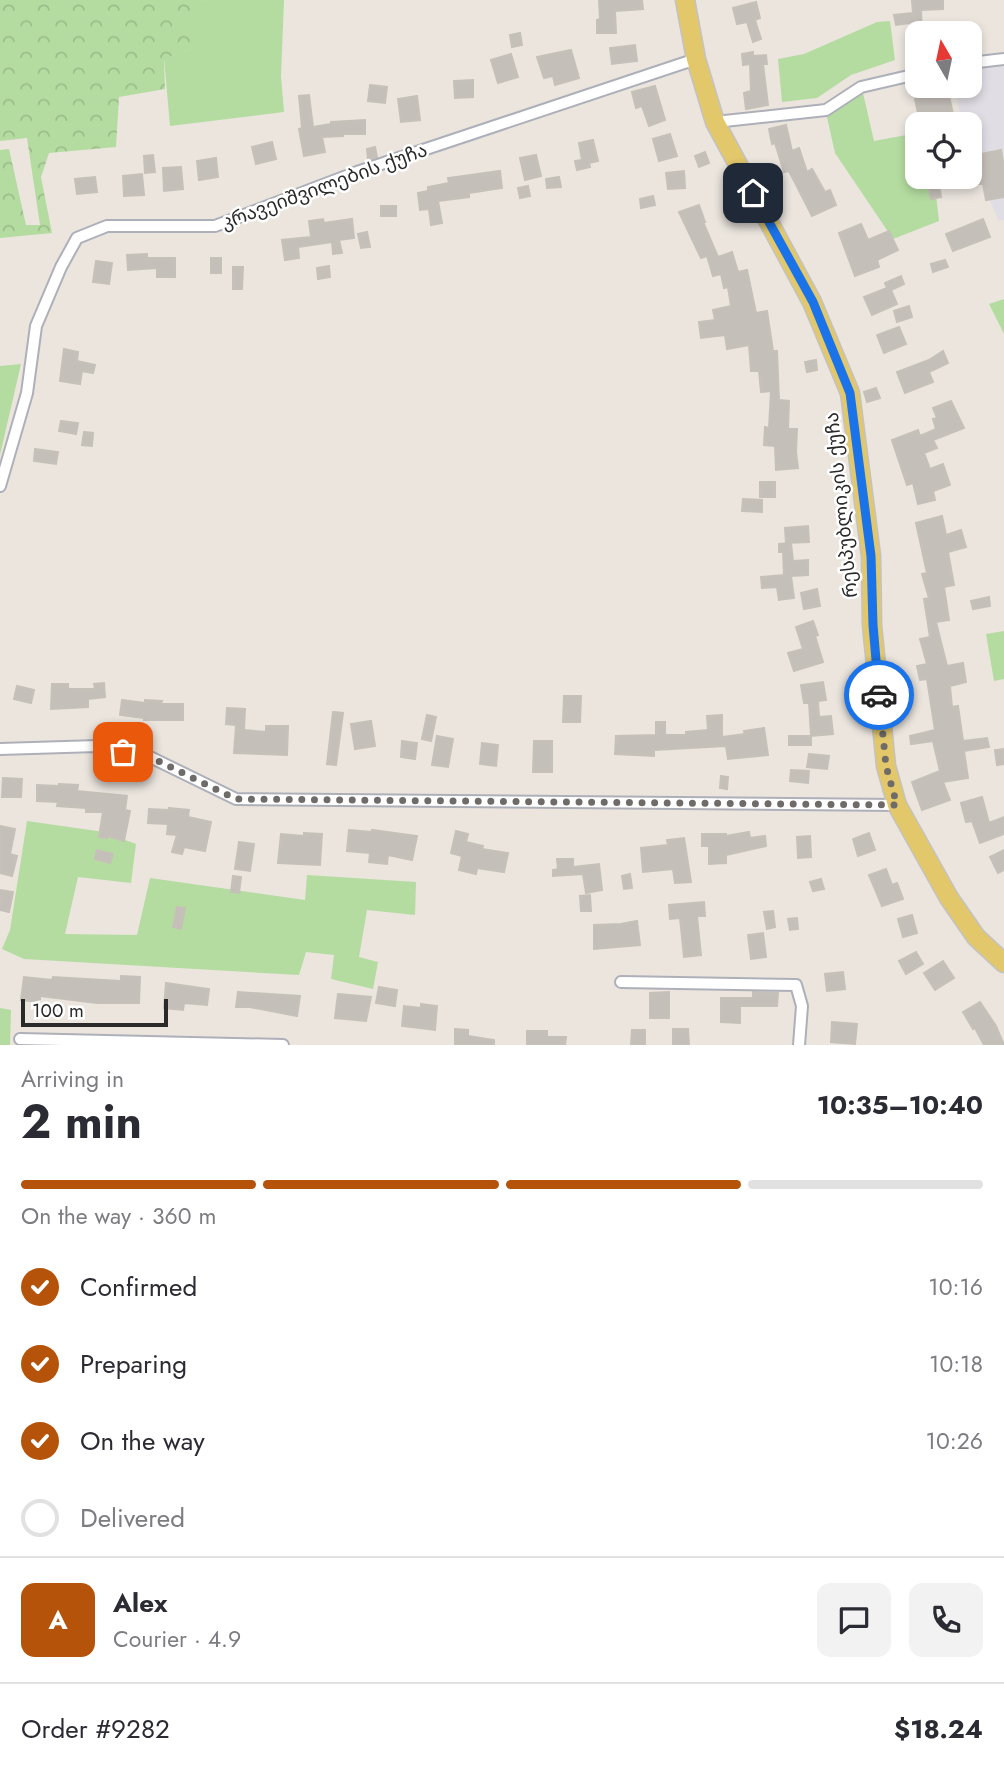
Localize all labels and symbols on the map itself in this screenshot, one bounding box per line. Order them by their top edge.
north arrow [905,21,982,98]
street label: კრავეიშვილების ქუჩა [217,136,431,236]
pin [723,163,783,223]
street label: რესპუბლიკის ქუჩა [818,411,864,599]
courier [844,660,914,730]
pin [93,722,153,782]
scale bar [21,996,168,1028]

